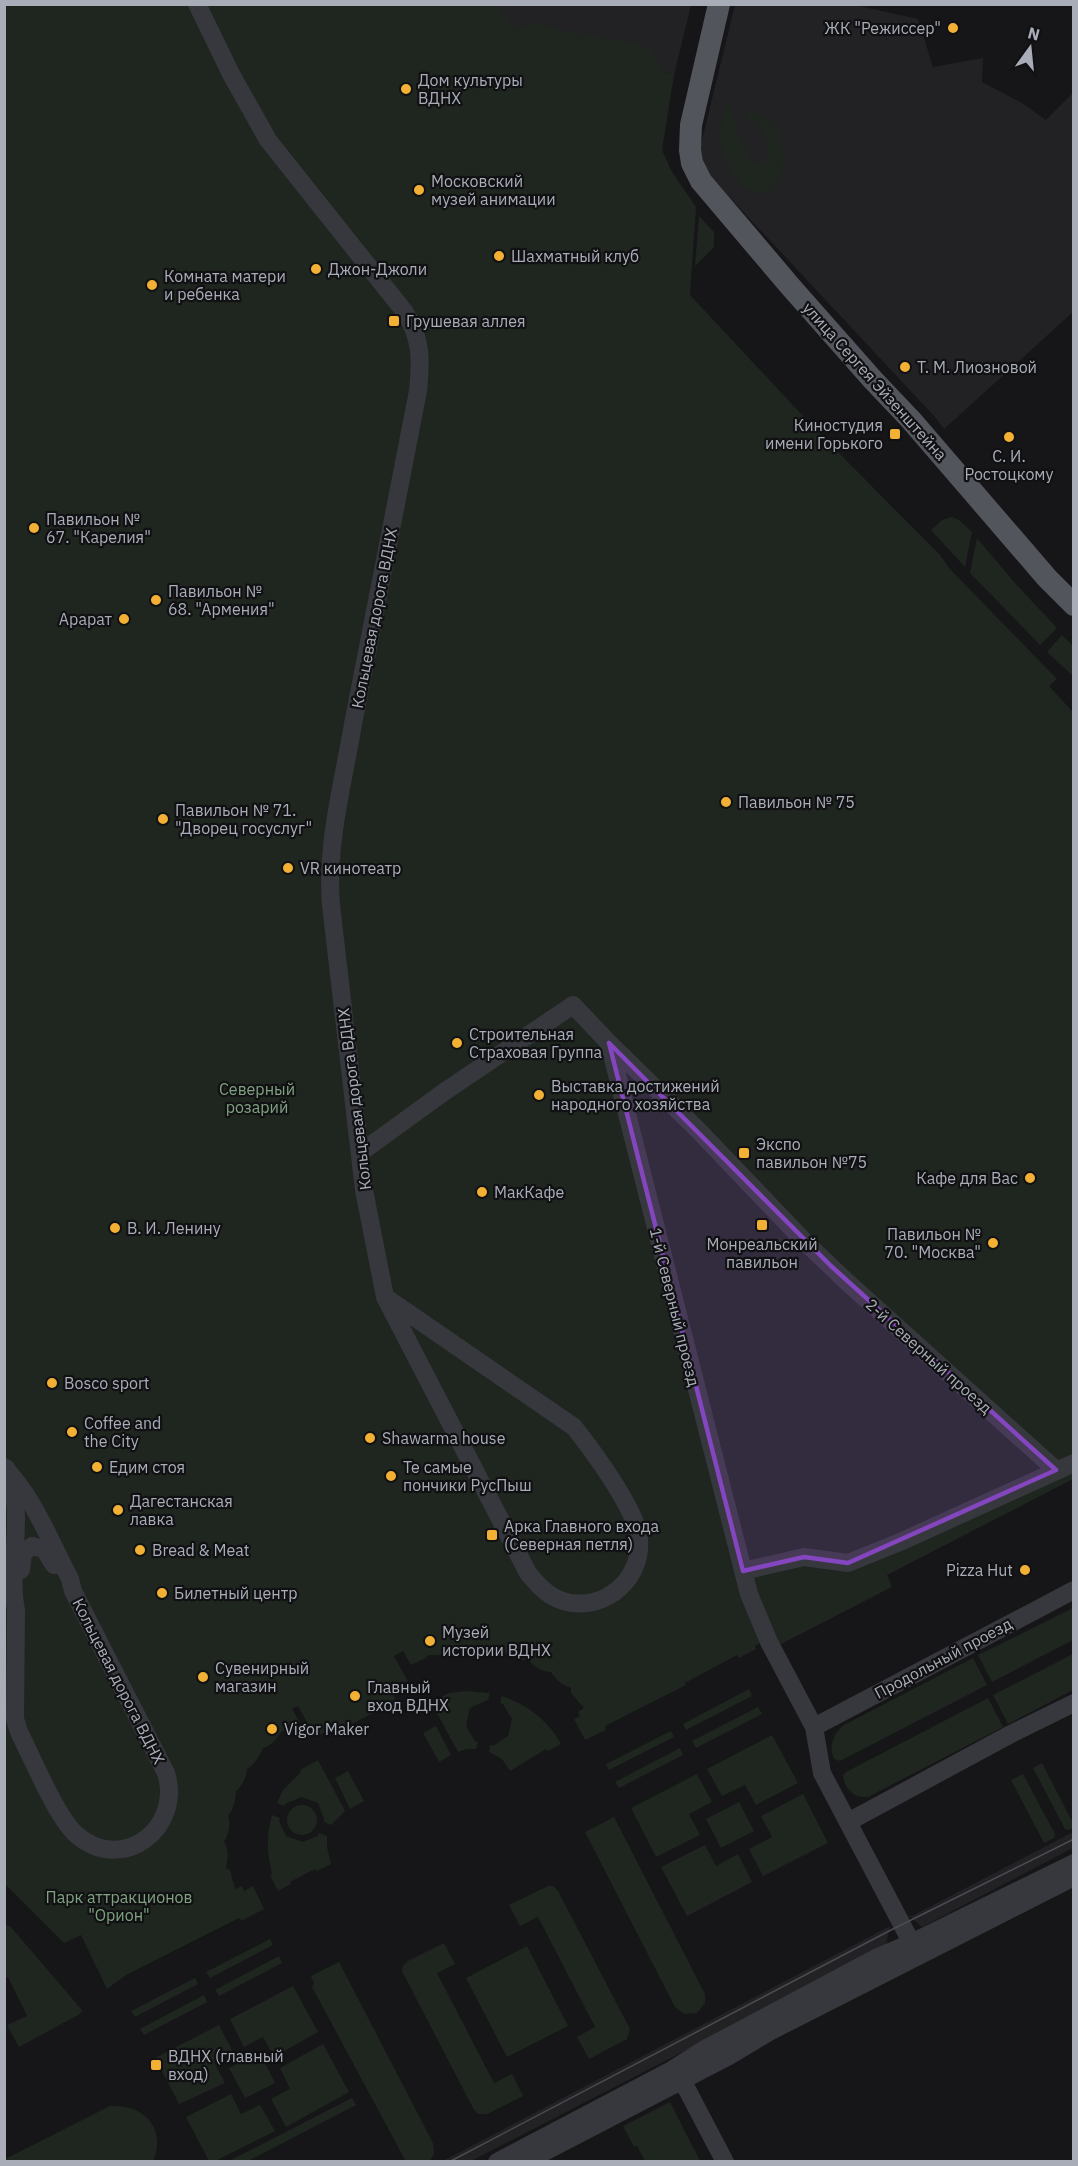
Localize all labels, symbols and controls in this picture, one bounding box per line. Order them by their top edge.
place label: ЖК "Режиссер" [824,18,941,38]
north arrow [1000,18,1060,78]
marker: ЖК "Режиссер" [946,21,960,35]
text: N [1026,22,1042,45]
place label: Дом культуры ВДНХ [418,70,523,108]
marker: Дом культуры ВДНХ [399,82,413,96]
place label: Московский музей анимации [431,171,556,209]
marker: Московский музей анимации [412,183,426,197]
place label: Шахматный клуб [511,246,639,266]
marker: Шахматный клуб [492,249,506,263]
place label: Джон-Джоли [328,259,427,279]
marker: Джон-Джоли [309,262,323,276]
place label: Комната матери и ребенка [164,266,286,304]
marker: Комната матери и ребенка [145,278,159,292]
street label: улица Сергея Эйзенштейна [799,298,952,465]
place label: Грушевая аллея [406,311,526,331]
marker: Грушевая аллея [387,314,401,328]
place label: Т. М. Лиозновой [917,357,1037,377]
marker: Т. М. Лиозновой [898,360,912,374]
place label: Киностудия имени Горького [765,415,883,453]
marker: Киностудия имени Горького [888,427,902,441]
marker: С. И. Ростоцкому [1002,430,1016,444]
place label: С. И. Ростоцкому [965,446,1054,484]
place label: Павильон № 67. "Карелия" [46,509,151,547]
marker: Павильон № 67. "Карелия" [27,521,41,535]
street label: Кольцевая дорога ВДНХ [347,526,401,710]
place label: Павильон № 68. "Армения" [168,581,275,619]
marker: Павильон № 68. "Армения" [149,593,163,607]
place label: Арарат [59,609,112,629]
marker: Арарат [117,612,131,626]
place label: Павильон № 75 [738,792,855,812]
marker: Павильон № 75 [719,795,733,809]
place label: Павильон № 71. "Дворец госуслуг" [175,800,312,838]
marker: Павильон № 71. "Дворец госуслуг" [156,812,170,826]
place label: VR кинотеатр [300,858,401,878]
marker: VR кинотеатр [281,861,295,875]
street label: Кольцевая дорога ВДНХ [333,1007,375,1191]
place label: Строительная Страховая Группа [469,1024,603,1062]
marker: Строительная Страховая Группа [450,1036,464,1050]
place label: Выставка достижений народного хозяйства [551,1076,720,1114]
park label: Северный розарий [219,1079,295,1117]
marker: Выставка достижений народного хозяйства [532,1088,546,1102]
place label: Экспо павильон №75 [756,1134,867,1172]
marker: Экспо павильон №75 [737,1146,751,1160]
place label: Кафе для Вас [916,1168,1018,1188]
marker: Кафе для Вас [1023,1171,1037,1185]
place label: МакКафе [494,1182,564,1202]
marker: МакКафе [475,1185,489,1199]
place label: В. И. Ленину [127,1218,221,1238]
marker: Монреальский павильон [755,1218,769,1232]
marker: В. И. Ленину [108,1221,122,1235]
place label: Павильон № 70. "Москва" [884,1224,981,1262]
street label: 1-й Северный проезд [646,1226,705,1389]
place label: Монреальский павильон [706,1234,818,1272]
marker: Павильон № 70. "Москва" [986,1236,1000,1250]
street label: 2-й Северный проезд [862,1294,997,1418]
place label: Bosco sport [64,1373,149,1393]
marker: Bosco sport [45,1376,59,1390]
place label: Coffee and the City [84,1413,161,1451]
marker: Coffee and the City [65,1425,79,1439]
place label: Shawarma house [382,1428,506,1448]
marker: Shawarma house [363,1431,377,1445]
place label: Едим стоя [109,1457,185,1477]
place label: Те самые пончики РусПыш [403,1457,532,1495]
marker: Едим стоя [90,1460,104,1474]
marker: Те самые пончики РусПыш [384,1469,398,1483]
place label: Дагестанская лавка [130,1491,233,1529]
marker: Дагестанская лавка [111,1503,125,1517]
place label: Арка Главного входа (Северная петля) [504,1516,660,1554]
marker: Арка Главного входа (Северная петля) [485,1528,499,1542]
place label: Bread & Meat [152,1540,249,1560]
marker: Bread & Meat [133,1543,147,1557]
place label: Pizza Hut [946,1560,1013,1580]
marker: Pizza Hut [1018,1563,1032,1577]
place label: Билетный центр [174,1583,298,1603]
marker: Билетный центр [155,1586,169,1600]
street label: Кольцевая дорога ВДНХ [68,1595,170,1767]
street label: Продольный проезд [871,1613,1016,1703]
place label: Музей истории ВДНХ [442,1622,551,1660]
marker: Музей истории ВДНХ [423,1634,437,1648]
place label: Сувенирный магазин [215,1658,309,1696]
marker: Сувенирный магазин [196,1670,210,1684]
place label: Главный вход ВДНХ [367,1677,449,1715]
marker: Главный вход ВДНХ [348,1689,362,1703]
place label: Vigor Maker [284,1719,369,1739]
marker: Vigor Maker [265,1722,279,1736]
park label: Парк аттракционов "Орион" [46,1887,192,1925]
place label: ВДНХ (главный вход) [168,2046,284,2084]
marker: ВДНХ (главный вход) [149,2058,163,2072]

